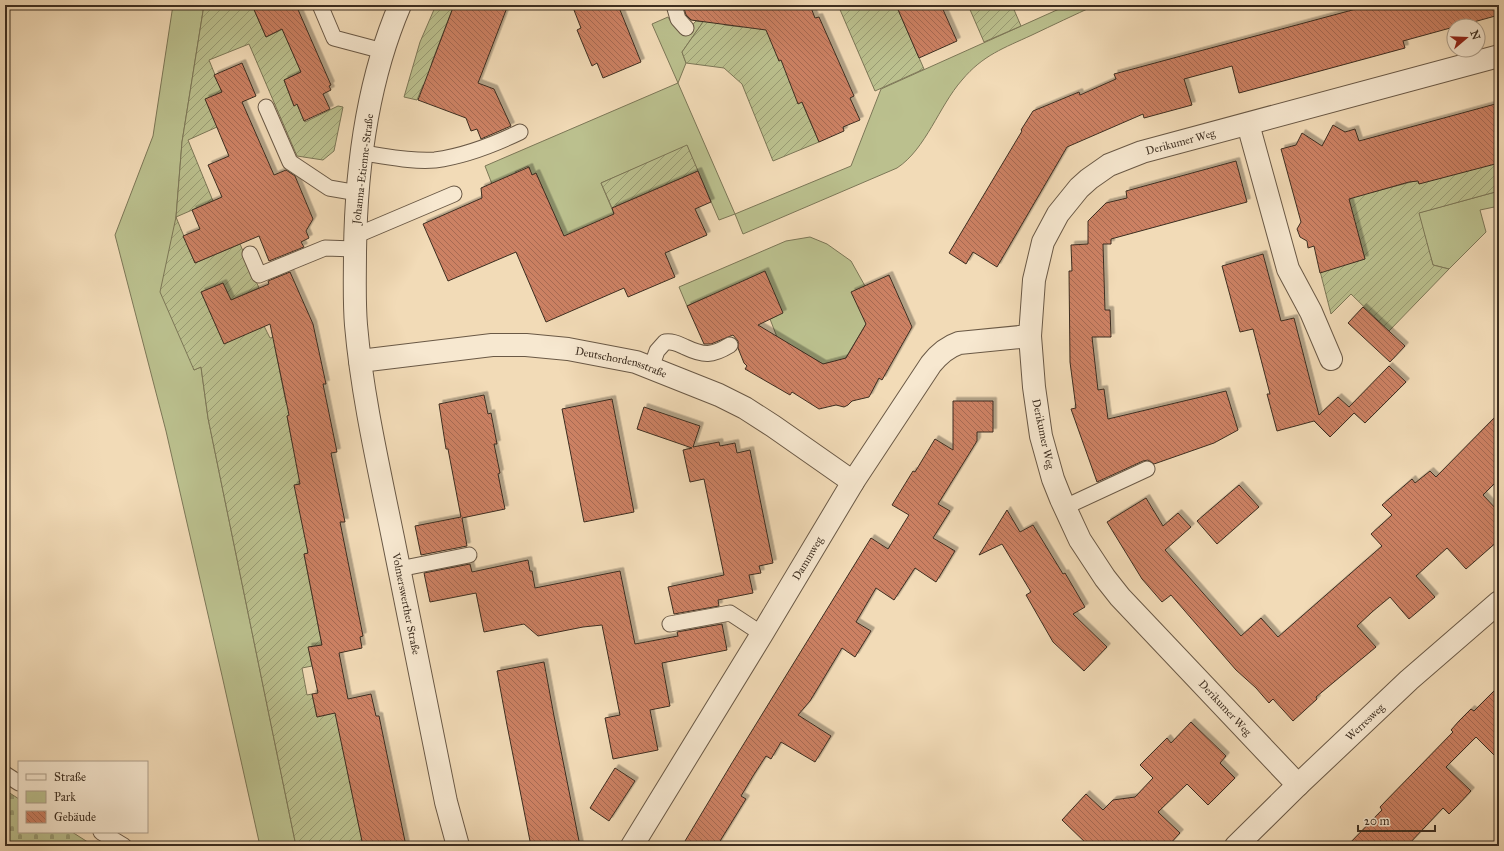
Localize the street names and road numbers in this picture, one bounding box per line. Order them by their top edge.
street label: Johanna-Etienne-Straße [350,113,377,226]
street label: Derikumer Weg [1144,126,1217,157]
street label: Deutschordensstraße [574,344,669,380]
street label: Derikumer Weg [1029,398,1057,471]
street label: Dammweg [789,533,826,582]
street label: Volmerswerther Straße [389,551,423,656]
street label: Derikumer Weg [1196,677,1255,739]
street label: Werresweg [1343,700,1387,743]

